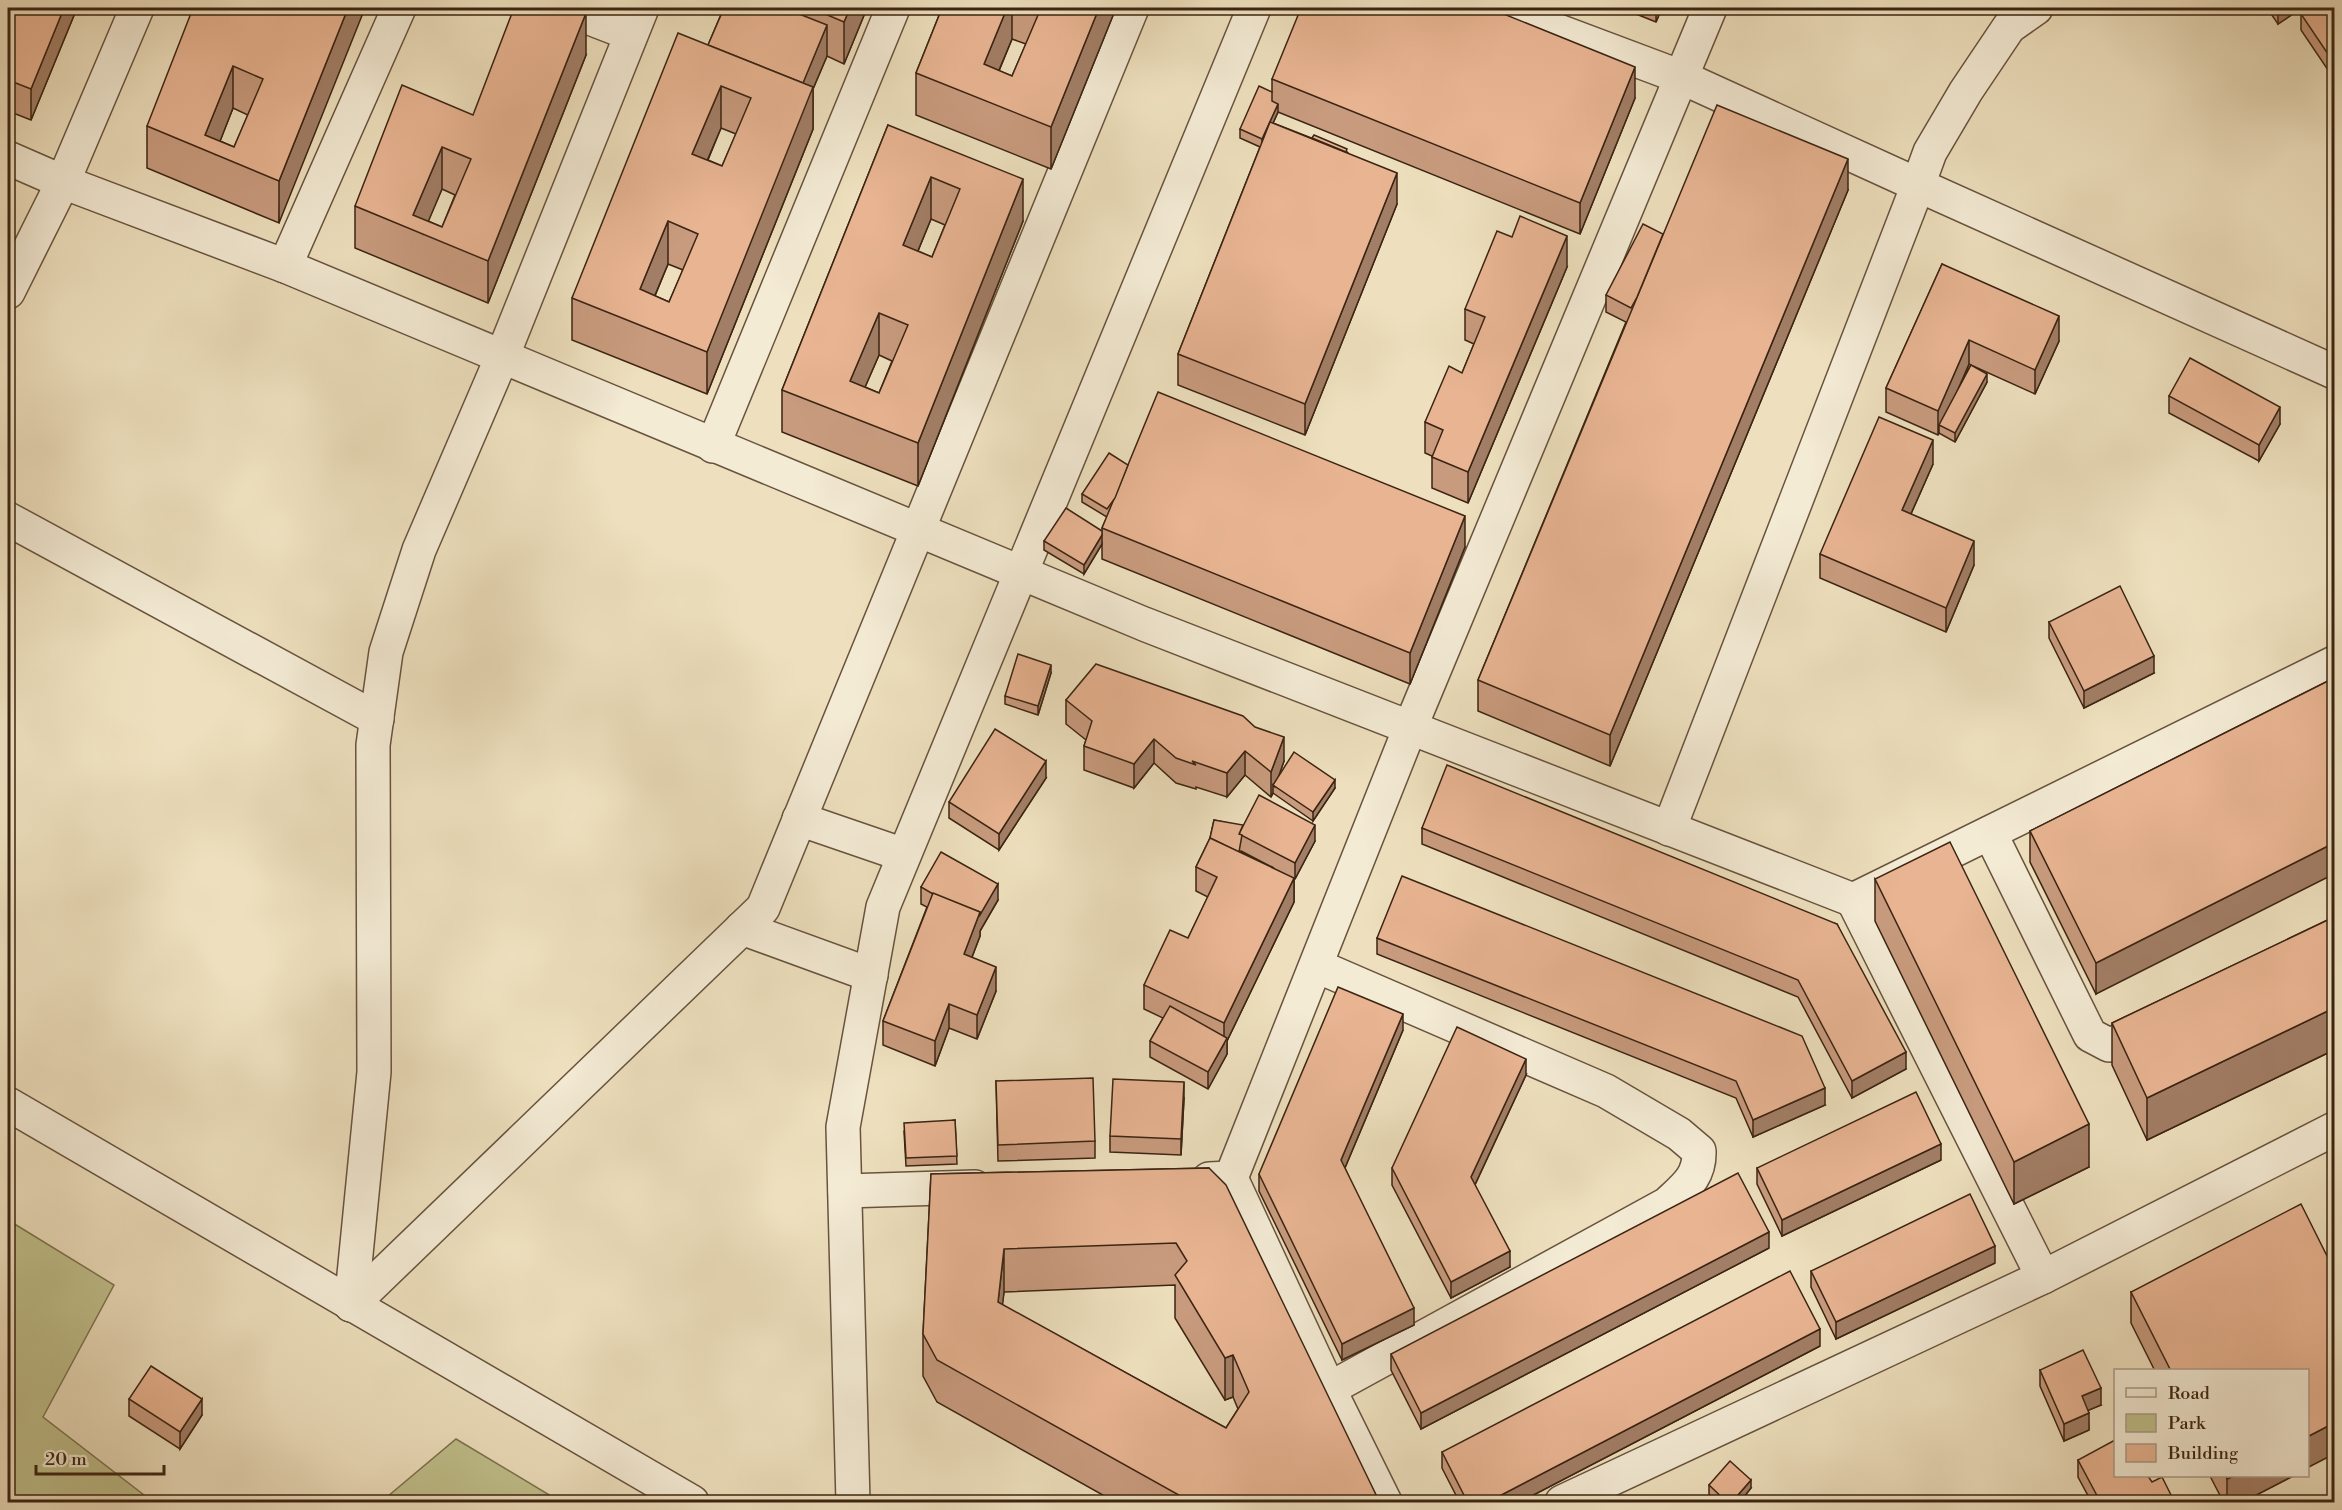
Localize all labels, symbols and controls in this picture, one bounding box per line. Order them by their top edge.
legend [2114,1369,2309,1477]
text: Road [2168,1382,2211,1405]
text: Park [2168,1412,2207,1435]
scale bar [36,1438,164,1476]
text: Building [2167,1442,2239,1465]
text: 20 m [45,1448,87,1471]

